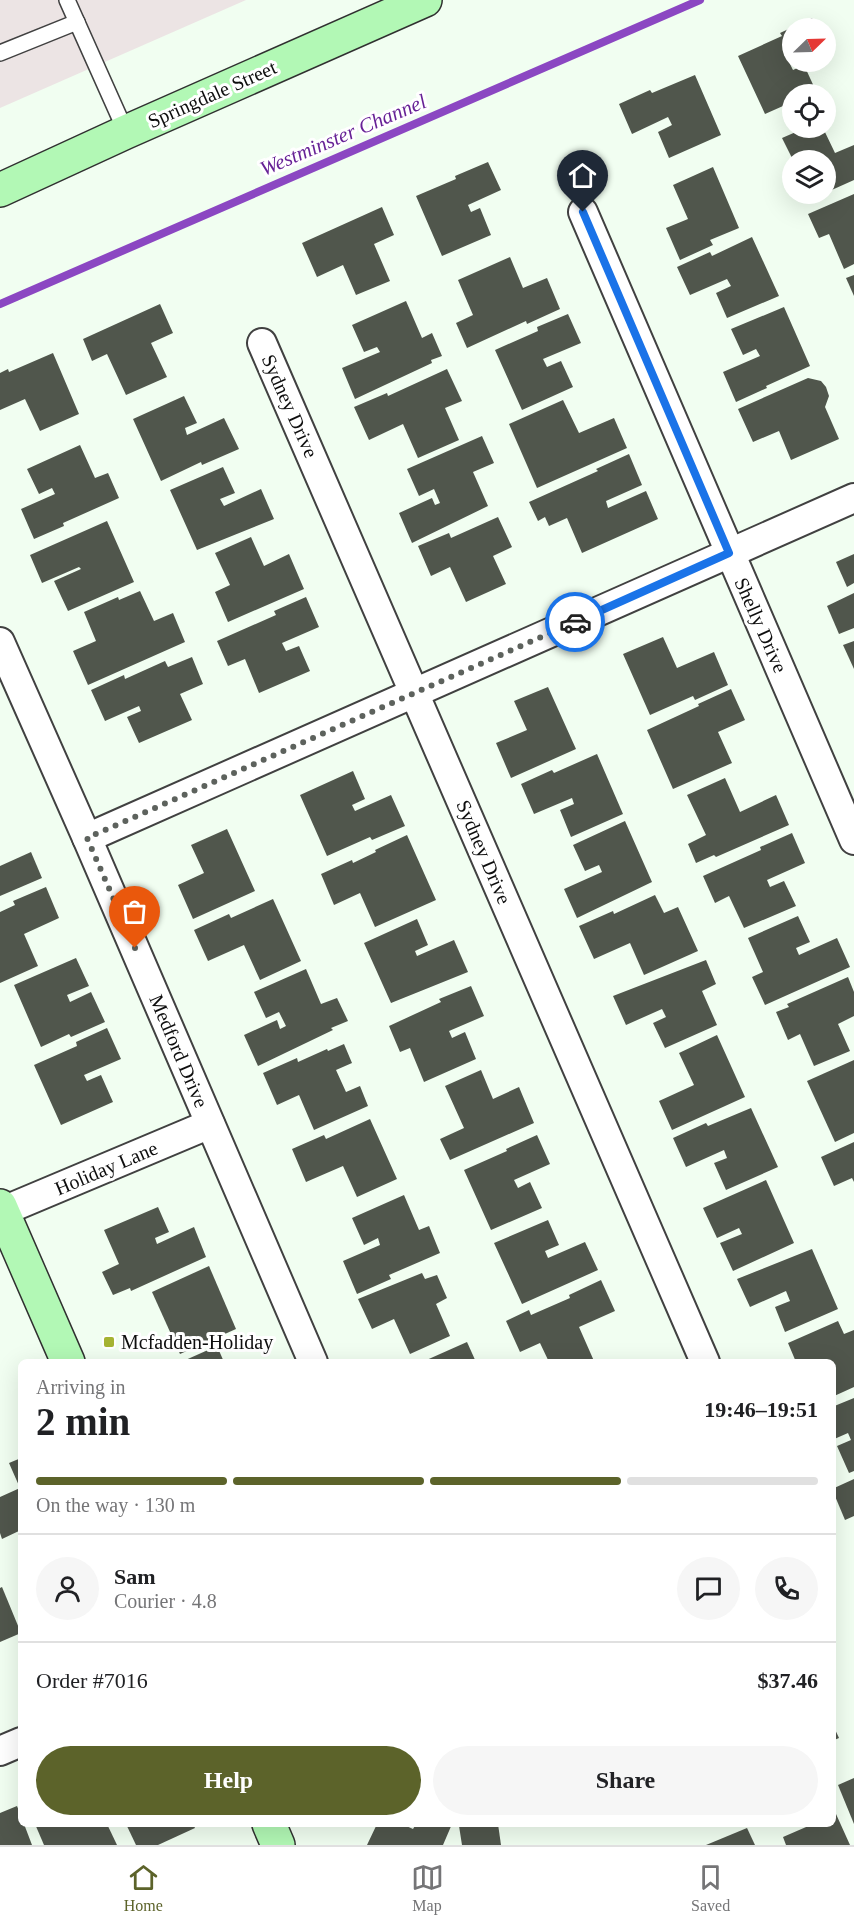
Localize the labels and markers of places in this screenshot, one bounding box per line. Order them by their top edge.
pin [557,150,608,212]
pin [109,886,160,948]
place label: Mcfadden-Holiday [121,1331,273,1354]
marker: Mcfadden-Holiday [102,1335,116,1349]

